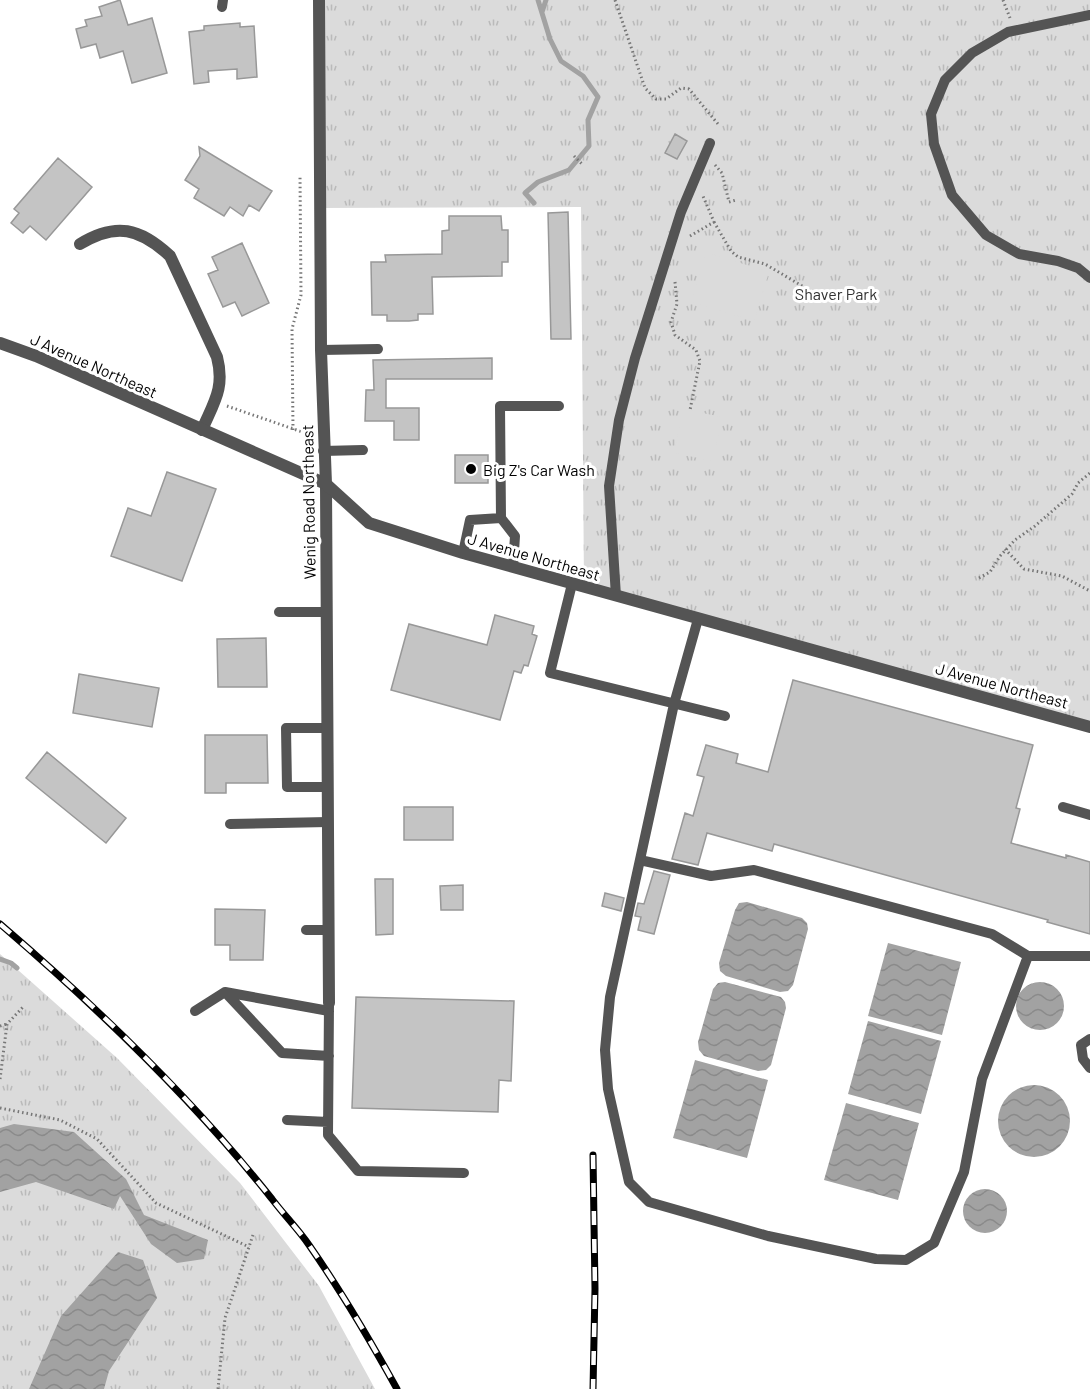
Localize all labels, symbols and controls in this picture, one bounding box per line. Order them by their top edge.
park label: Shaver Park [795,284,877,303]
street label: J Avenue Northeast [28,329,160,401]
street label: Wenig Road Northeast [297,424,319,580]
place label: Big Z's Car Wash [483,460,595,479]
marker: Big Z's Car Wash [464,462,478,476]
street label: J Avenue Northeast [466,528,602,584]
street label: J Avenue Northeast [934,658,1070,712]

